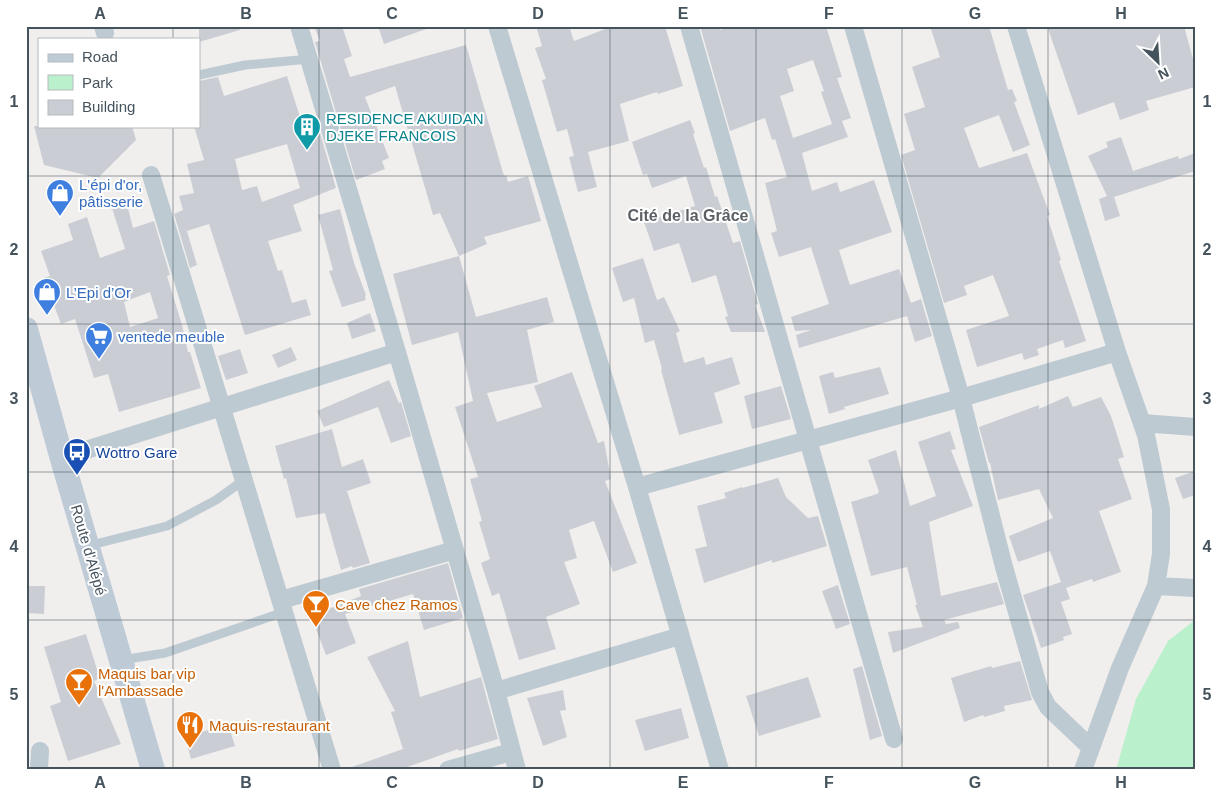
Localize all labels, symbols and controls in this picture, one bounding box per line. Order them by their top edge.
text: A [94,5,106,22]
text: B [240,5,252,22]
text: C [386,5,398,22]
text: D [532,5,544,22]
text: E [678,5,689,22]
text: F [824,5,834,22]
text: G [969,5,981,22]
text: H [1115,5,1127,22]
legend [38,38,200,128]
north arrow [1134,38,1184,88]
text: Road [82,48,118,65]
text: N [1156,64,1171,83]
text: Park [82,74,113,91]
text: 1 [10,93,19,110]
text: 1 [1203,93,1212,110]
text: Building [82,98,135,115]
place label: RESIDENCE AKUIDAN DJEKE FRANCOIS [326,110,484,144]
building icon: RESIDENCE AKUIDAN DJEKE FRANCOIS [292,112,322,151]
place label: L'épi d'or, pâtisserie [79,176,143,210]
shop icon: L'épi d'or, pâtisserie [45,178,75,217]
district label: Cité de la Grâce [628,207,749,224]
text: 2 [10,241,19,258]
text: 2 [1203,241,1212,258]
shop icon: L’Epi d’Or [32,277,62,316]
place label: L’Epi d’Or [66,284,131,301]
supermarket icon: ventede meuble [84,321,114,360]
place label: ventede meuble [118,328,225,345]
text: 3 [10,390,19,407]
text: 3 [1203,390,1212,407]
bus stop icon: Wottro Gare [62,437,92,476]
place label: Wottro Gare [96,444,177,461]
street label: Route d'Alépé [68,503,110,597]
text: 4 [10,538,19,555]
text: 4 [1203,538,1212,555]
bar icon: Cave chez Ramos [301,589,331,628]
place label: Cave chez Ramos [335,596,458,613]
place label: Maquis bar vip l'Ambassade [98,665,196,699]
bar icon: Maquis bar vip l'Ambassade [64,667,94,706]
text: 5 [10,686,19,703]
text: 5 [1203,686,1212,703]
restaurant icon: Maquis-restaurant [175,710,205,749]
place label: Maquis-restaurant [209,717,331,734]
text: A [94,774,106,791]
text: B [240,774,252,791]
text: C [386,774,398,791]
text: D [532,774,544,791]
text: E [678,774,689,791]
text: F [824,774,834,791]
text: G [969,774,981,791]
text: H [1115,774,1127,791]

